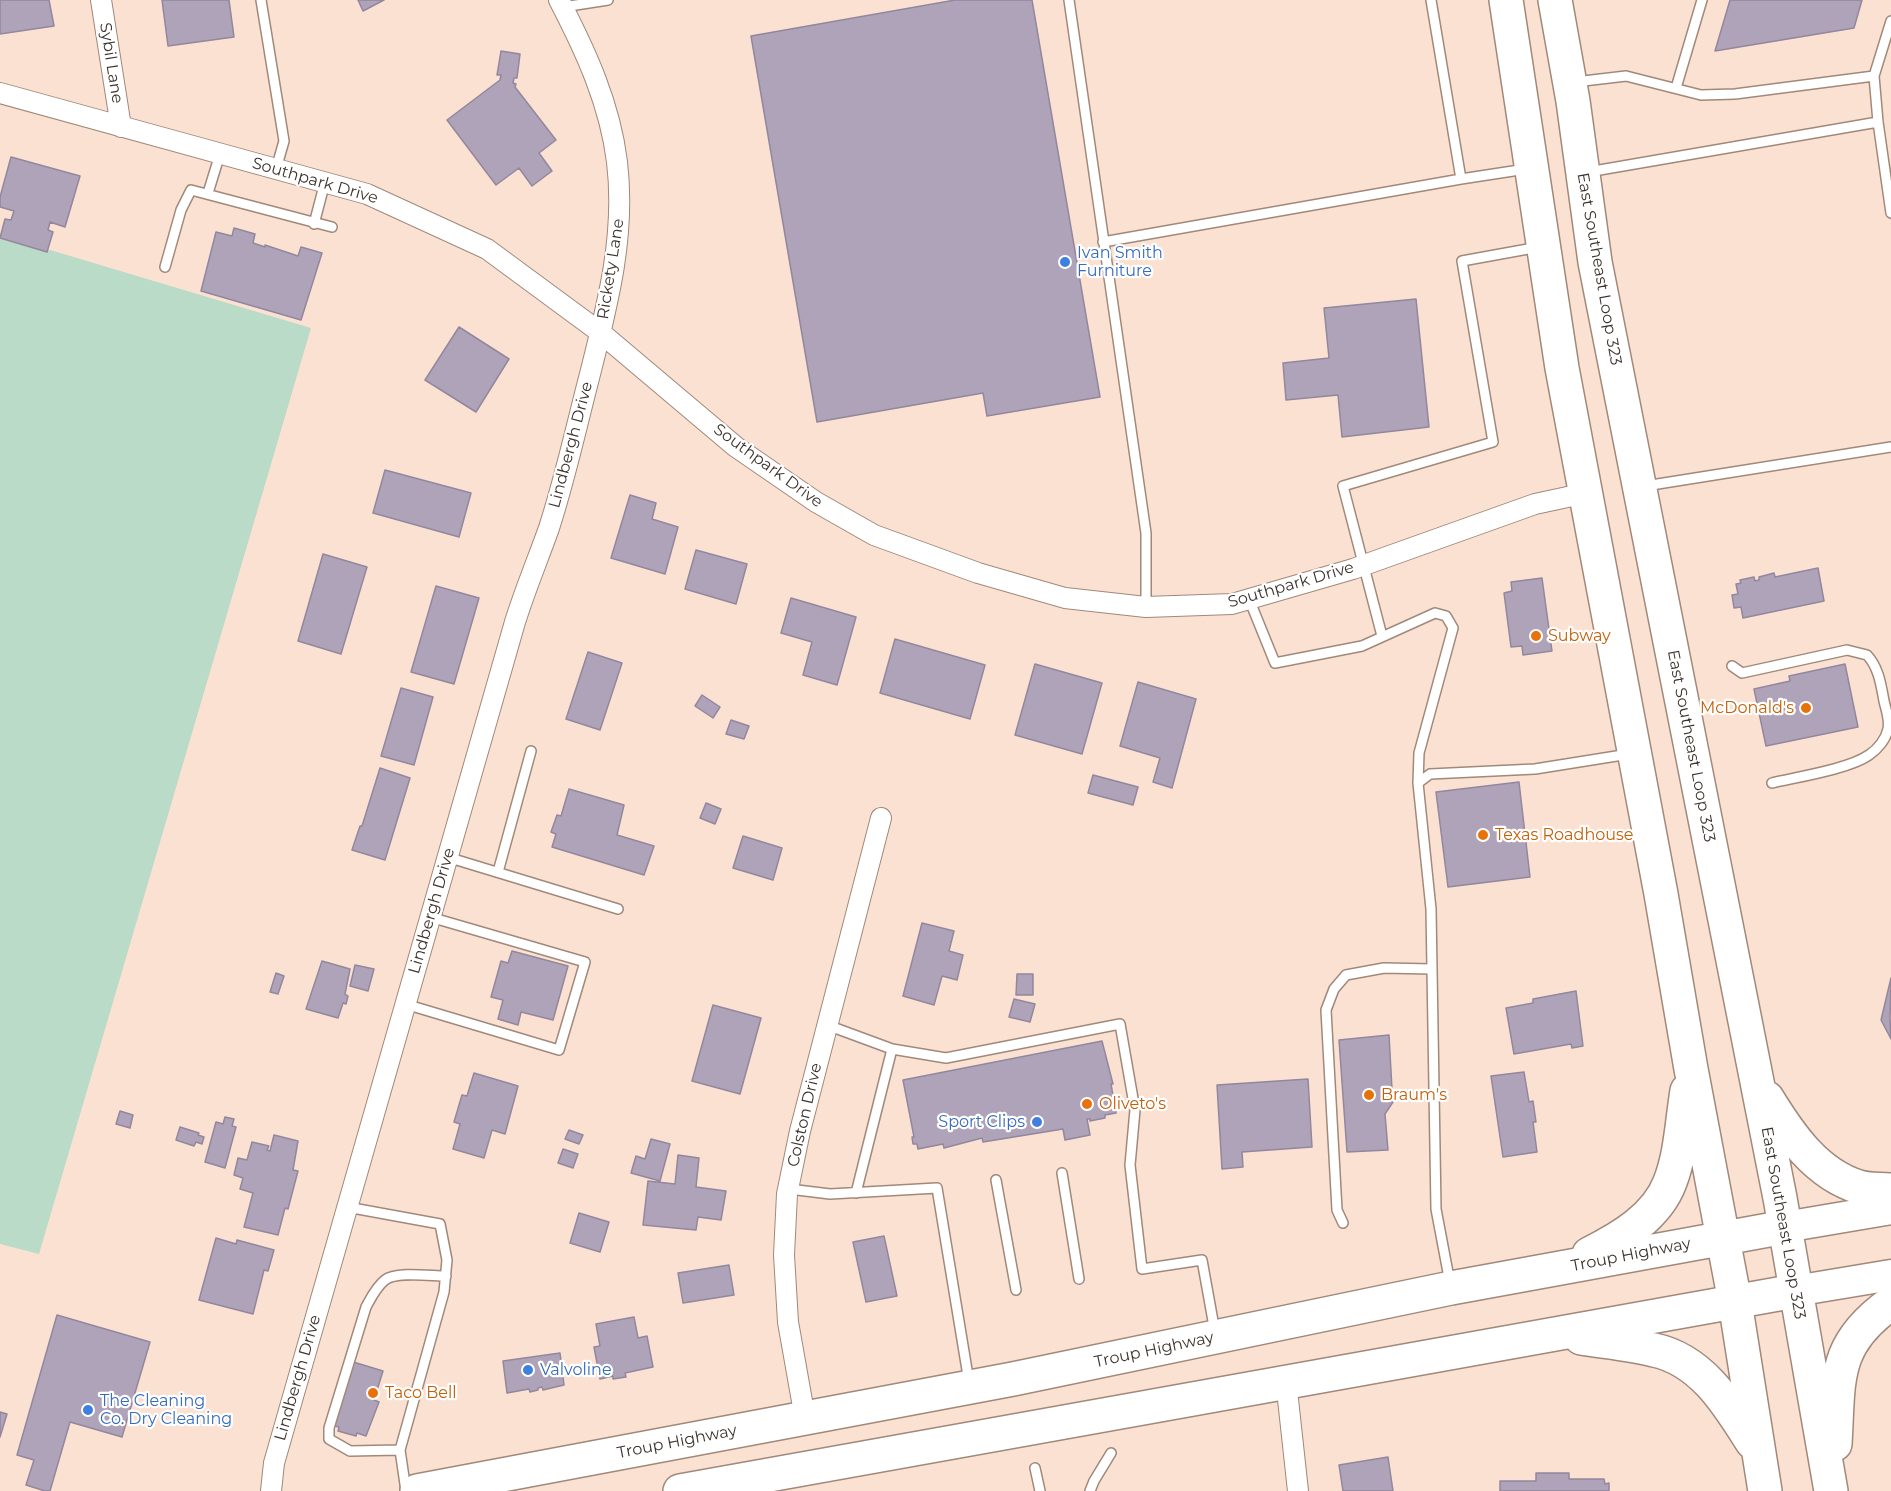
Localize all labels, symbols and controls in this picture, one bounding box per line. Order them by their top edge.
street label: Sybil Lane [95,21,127,105]
street label: Southpark Drive [250,154,380,208]
street label: East Southeast Loop 323 [1573,171,1625,367]
street label: Rickety Lane [594,217,628,321]
place label: Ivan Smith Furniture [1077,243,1163,281]
marker: Ivan Smith Furniture [1058,255,1072,269]
street label: Lindbergh Drive [545,380,597,510]
street label: Southpark Drive [710,420,826,512]
street label: Southpark Drive [1226,558,1356,612]
place label: Subway [1548,626,1611,646]
marker: Subway [1529,629,1543,643]
street label: East Southeast Loop 323 [1663,648,1719,844]
place label: McDonald's [1700,698,1794,718]
marker: McDonald's [1799,701,1813,715]
place label: Texas Roadhouse [1495,825,1633,845]
marker: Texas Roadhouse [1476,828,1490,842]
street label: Lindbergh Drive [405,846,459,976]
street label: Colston Drive [784,1061,826,1169]
place label: Braum's [1381,1085,1447,1105]
marker: Braum's [1362,1088,1376,1102]
place label: Oliveto's [1099,1094,1166,1114]
marker: Oliveto's [1080,1097,1094,1111]
place label: Sport Clips [938,1112,1025,1132]
marker: Sport Clips [1030,1115,1044,1129]
street label: East Southeast Loop 323 [1757,1125,1809,1321]
street label: Troup Highway [1570,1234,1692,1276]
street label: Lindbergh Drive [271,1313,325,1443]
street label: Troup Highway [1093,1328,1215,1372]
place label: Valvoline [540,1360,612,1380]
marker: Valvoline [521,1363,535,1377]
place label: Taco Bell [385,1383,457,1403]
marker: Taco Bell [366,1386,380,1400]
place label: The Cleaning Co. Dry Cleaning [100,1391,232,1429]
marker: The Cleaning Co. Dry Cleaning [81,1403,95,1417]
street label: Troup Highway [616,1421,738,1463]

